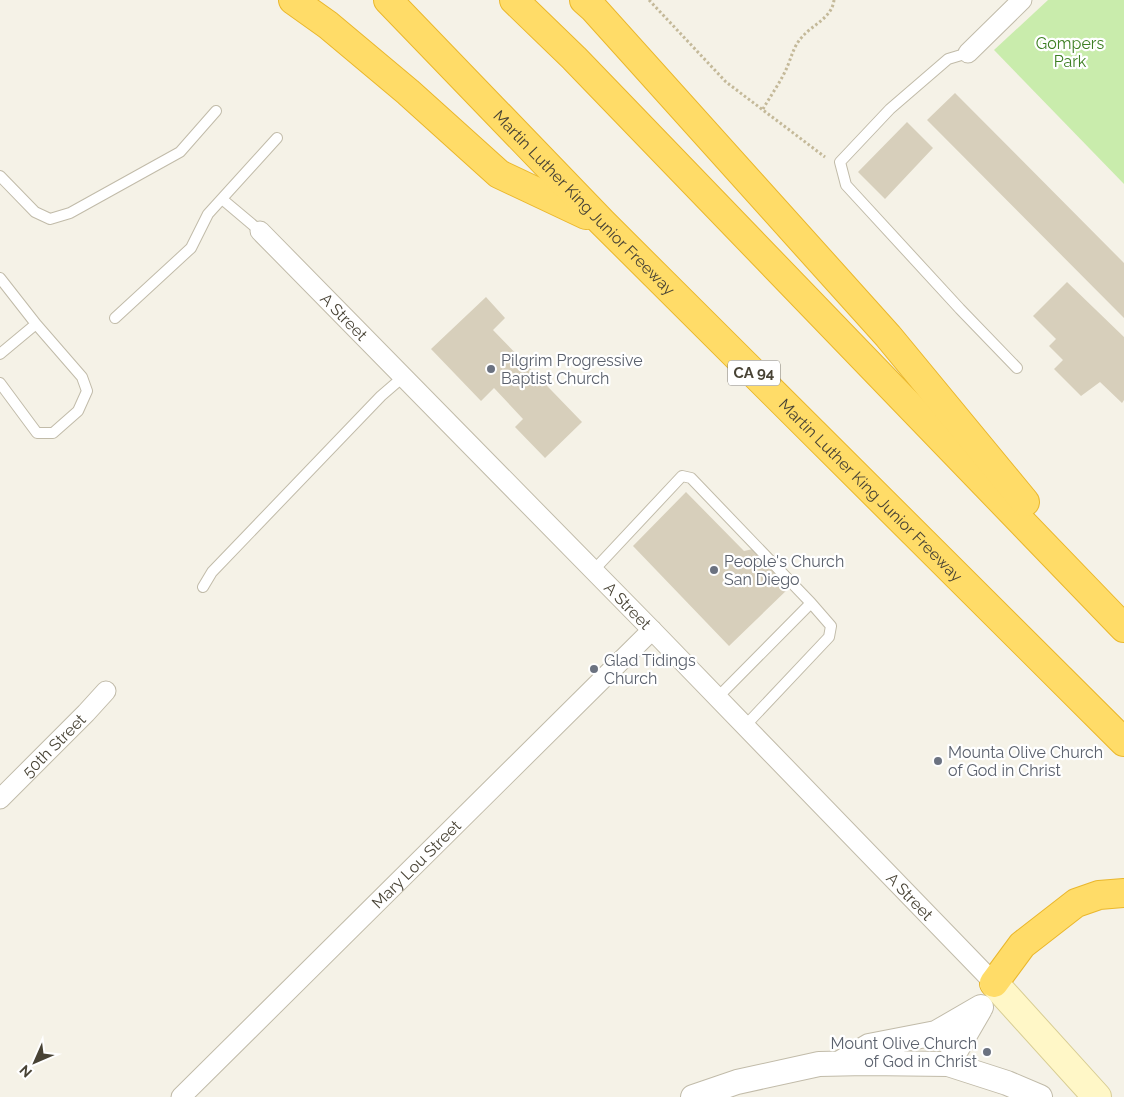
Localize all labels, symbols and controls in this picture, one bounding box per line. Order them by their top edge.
park label: Gompers Park [1036,34,1104,71]
street label: Martin Luther King Junior Freeway [490,106,679,299]
street label: A Street [317,289,372,345]
place label: Pilgrim Progressive Baptist Church [501,351,643,388]
road number: CA 94 [728,360,780,386]
marker: Pilgrim Progressive Baptist Church [485,363,497,375]
street label: Martin Luther King Junior Freeway [775,395,967,586]
place label: People's Church San Diego [724,552,844,589]
marker: People's Church San Diego [708,564,720,576]
street label: A Street [601,578,656,634]
place label: Glad Tidings Church [604,651,696,688]
marker: Glad Tidings Church [588,663,600,675]
street label: 50th Street [18,709,90,781]
place label: Mounta Olive Church of God in Christ [948,743,1103,780]
marker: Mounta Olive Church of God in Christ [932,755,944,767]
street label: Mary Lou Street [368,815,465,912]
street label: A Street [883,868,938,924]
place label: Mount Olive Church of God in Christ [831,1034,978,1071]
north arrow [10,1037,60,1087]
marker: Mount Olive Church of God in Christ [981,1046,993,1058]
text: N [16,1062,35,1081]

